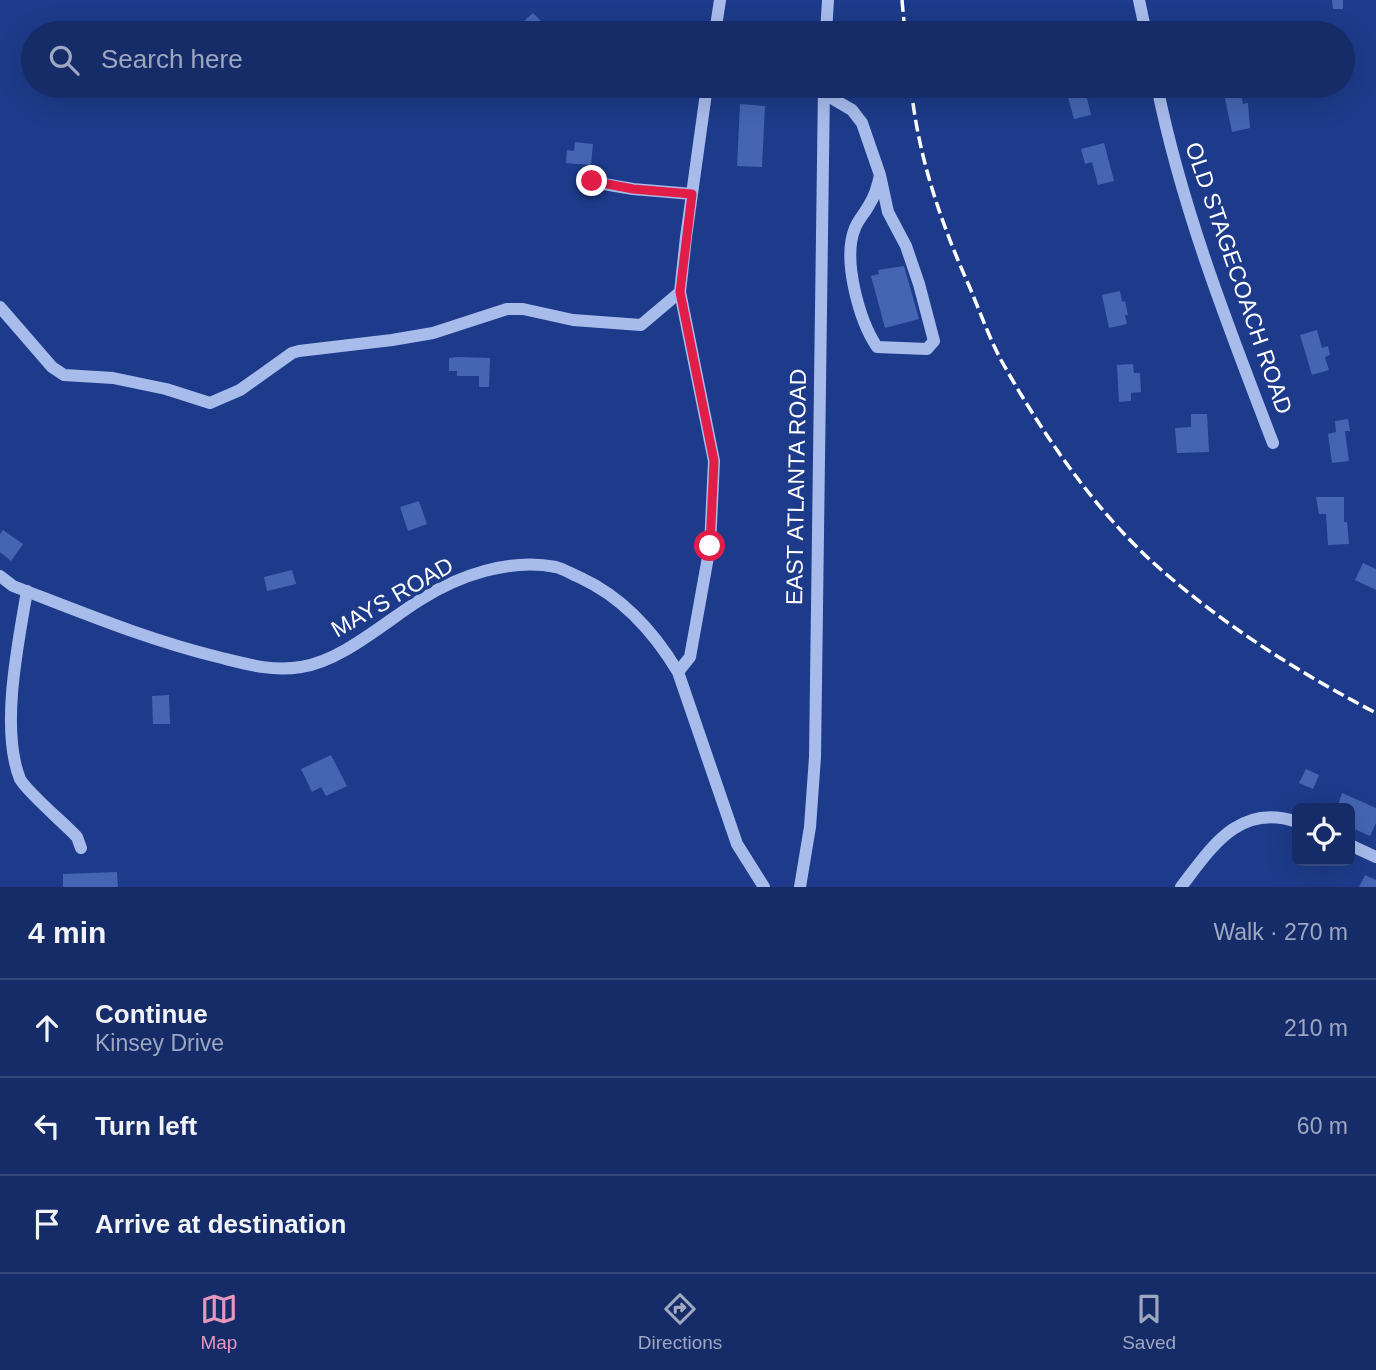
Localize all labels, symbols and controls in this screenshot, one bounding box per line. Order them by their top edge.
search box [21,21,1355,98]
icon: search [45,41,83,79]
text: Search here [101,44,243,74]
street label: OLD STAGECOACH ROAD [1180,139,1298,417]
route end [576,165,607,196]
street label: EAST ATLANTA ROAD [781,369,811,605]
route start [694,530,725,561]
street label: MAYS ROAD [326,552,458,642]
map controls [1292,803,1355,866]
button: locate [1292,803,1355,866]
text: 4 min [28,916,106,949]
text: Walk · 270 m [1213,919,1348,945]
text: Continue [95,999,208,1029]
icon: ahead [28,1009,66,1047]
text: 210 m [1284,1015,1348,1041]
text: Kinsey Drive [95,1030,224,1056]
icon: left [28,1107,66,1145]
text: Turn left [95,1111,197,1141]
text: 60 m [1297,1113,1348,1139]
icon: arrive [28,1205,66,1243]
text: Arrive at destination [95,1209,346,1239]
tab: Map [200,1290,238,1354]
tab: Directions [638,1290,722,1354]
tab: Saved [1122,1290,1176,1354]

